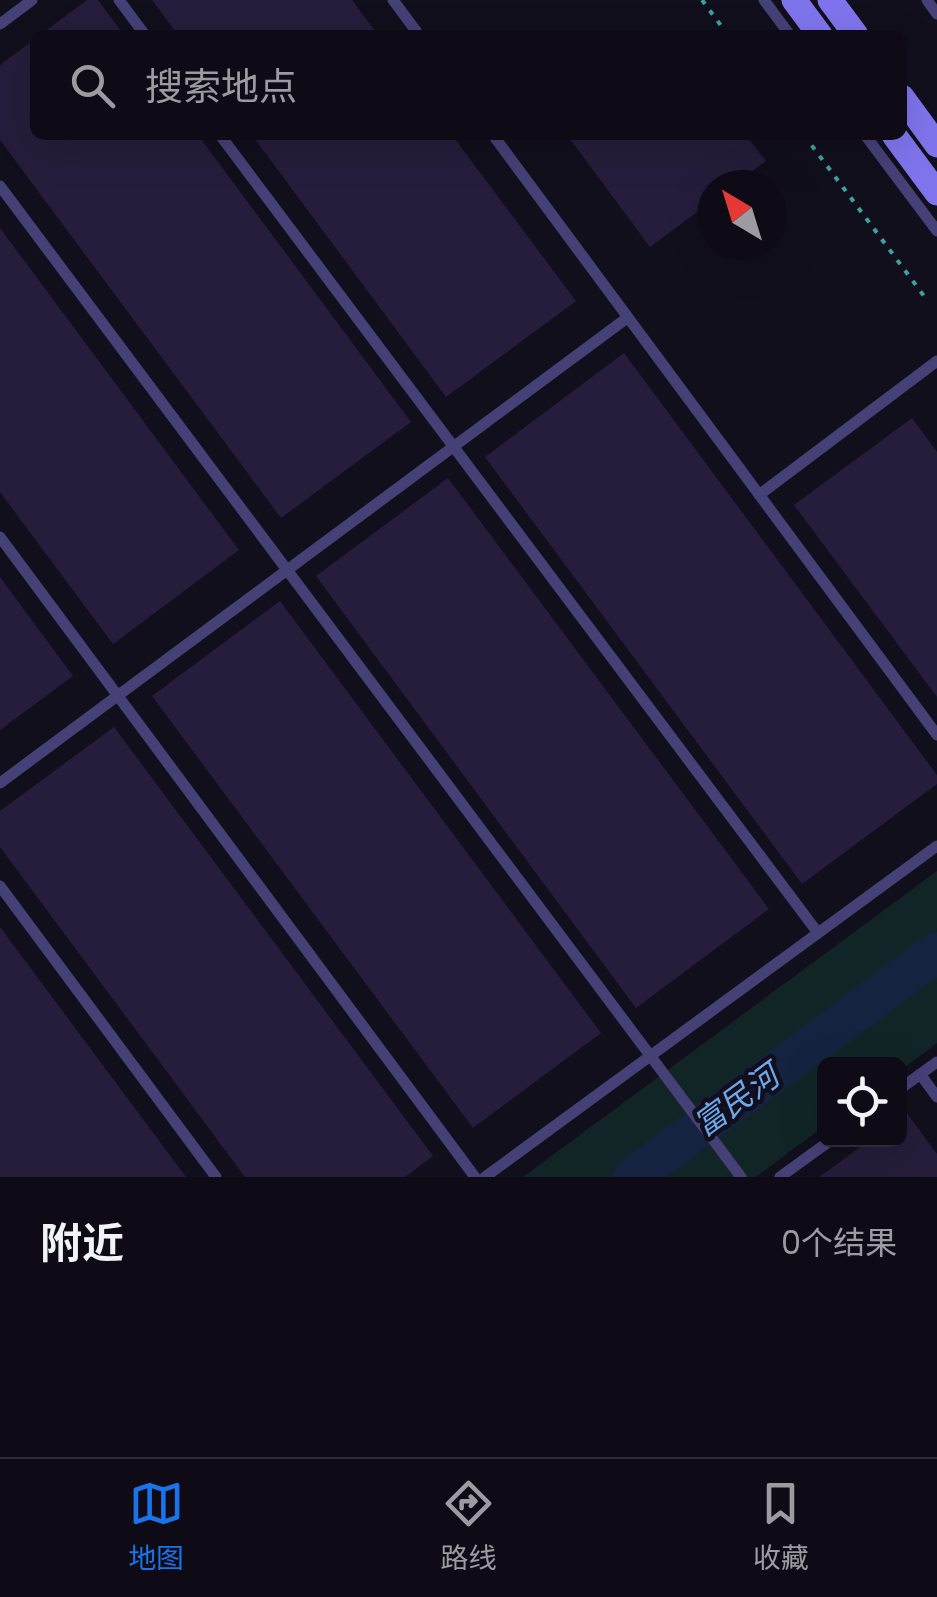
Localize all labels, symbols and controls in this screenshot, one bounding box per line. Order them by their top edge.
search box [30,30,907,140]
icon: search [65,58,120,113]
text: 搜索地点 [145,60,297,113]
north arrow [697,170,787,260]
water label: 富民河 [684,1050,793,1146]
map controls [817,1057,907,1147]
button: locate [817,1057,907,1147]
text: 附近 [40,1214,124,1273]
text: 0个结果 [781,1220,897,1265]
tab: 地图 [128,1476,184,1580]
tab: 路线 [440,1476,497,1580]
tab: 收藏 [753,1476,809,1580]

